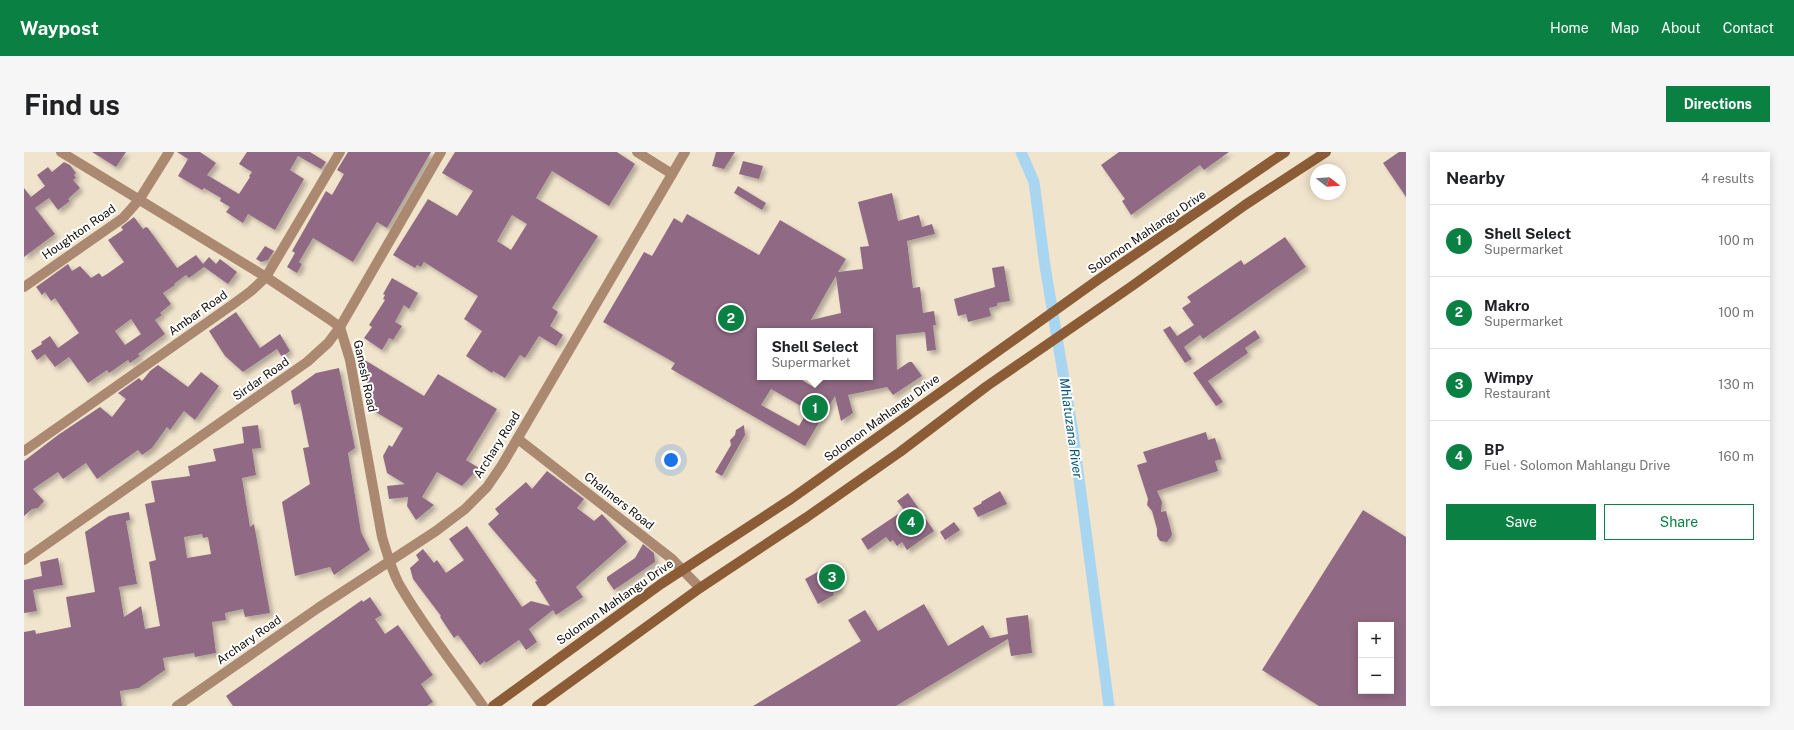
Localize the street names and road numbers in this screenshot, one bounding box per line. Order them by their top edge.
street label: Solomon Mahlangu Drive [1085,187,1209,277]
street label: Houghton Road [40,201,118,263]
street label: Ambar Road [166,288,230,338]
street label: Ganesh Road [351,339,379,413]
street label: Sirdar Road [230,354,292,404]
street label: Solomon Mahlangu Drive [822,371,943,465]
street label: Archary Road [471,409,523,481]
street label: Chalmers Road [581,469,657,533]
street label: Solomon Mahlangu Drive [554,556,676,648]
street label: Archary Road [214,613,284,667]

